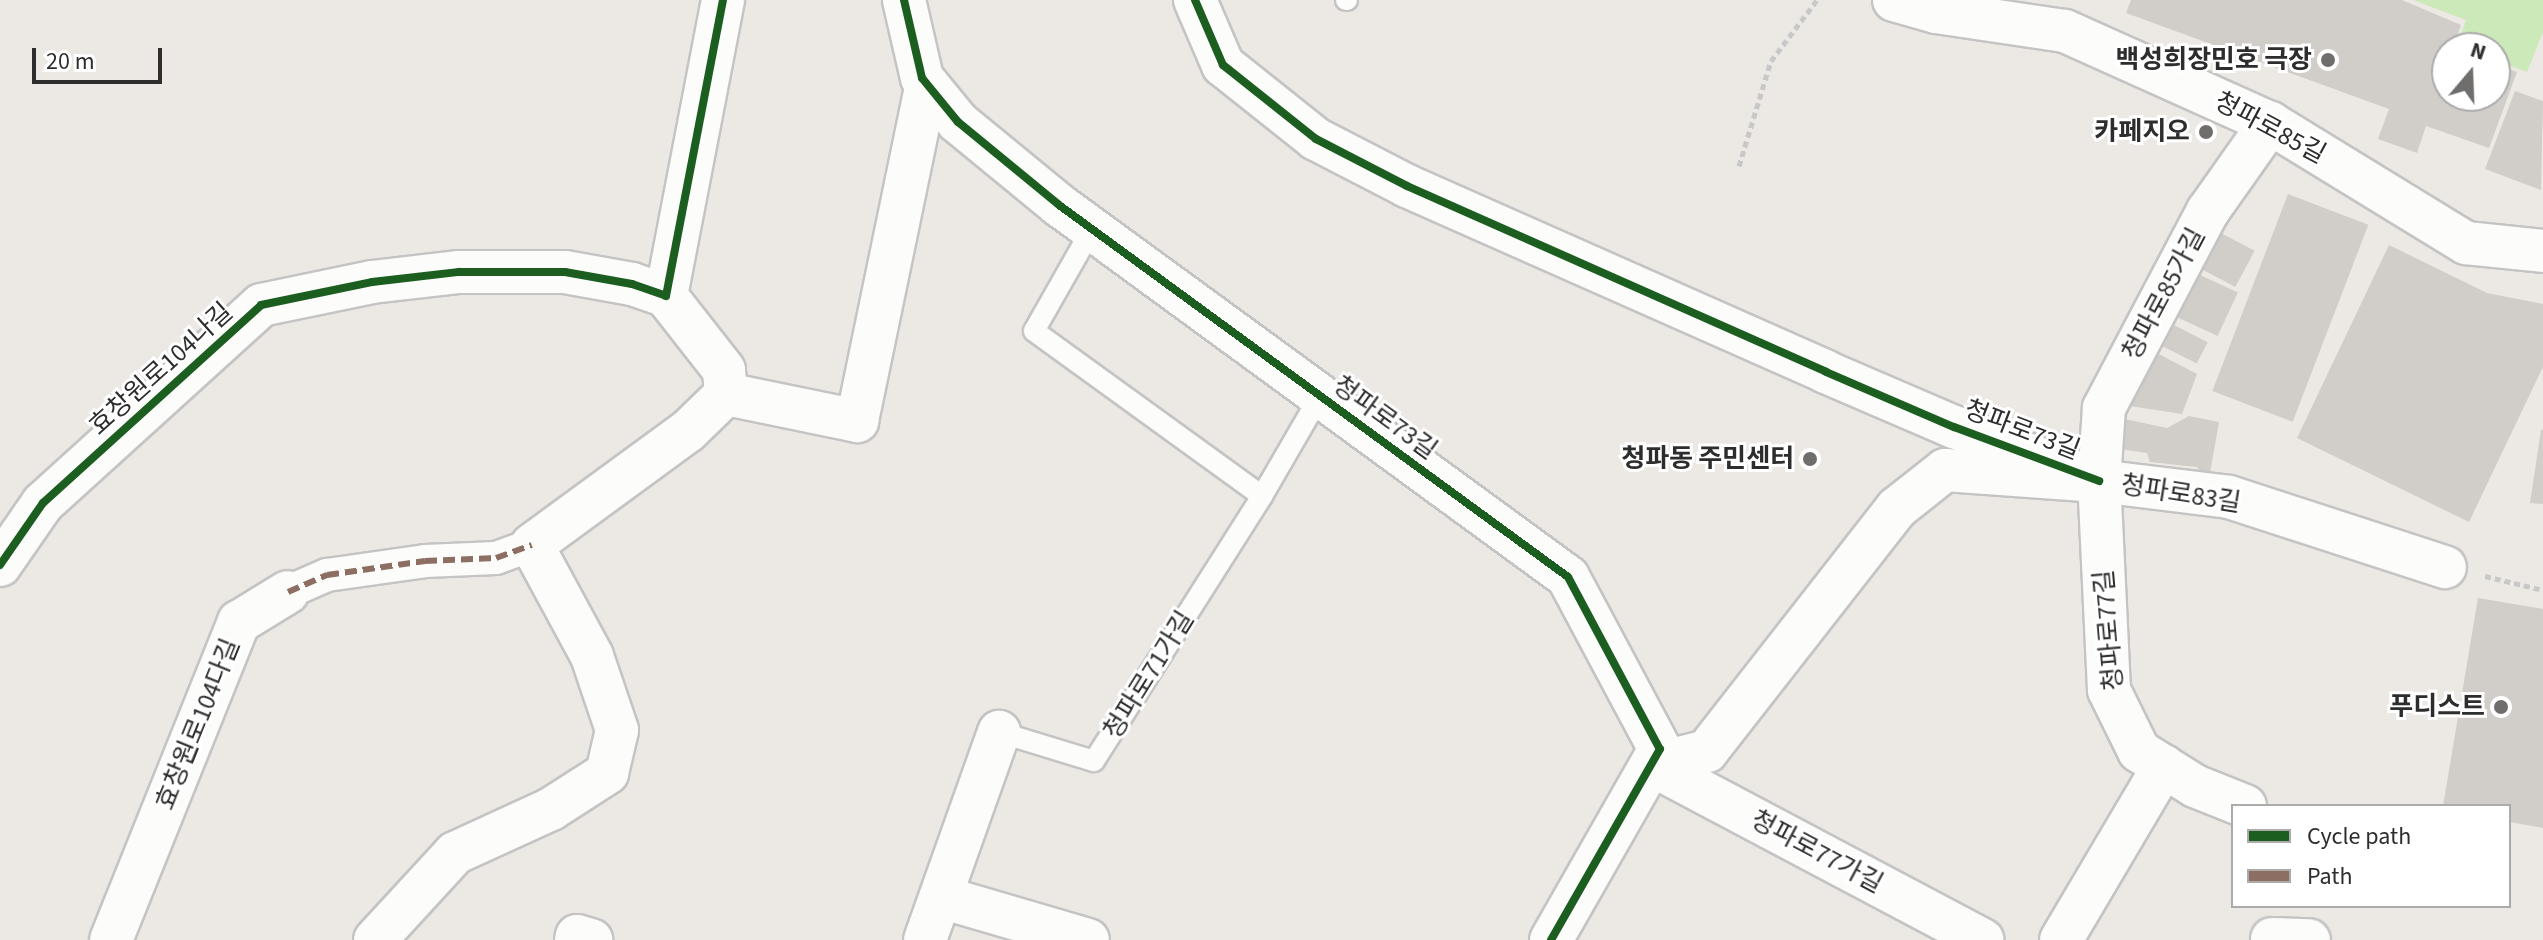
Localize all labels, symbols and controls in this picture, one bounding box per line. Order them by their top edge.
scale bar [36,32,166,82]
north arrow [2431,32,2511,112]
text: N [2466,34,2490,69]
text: 20 m [46,44,95,79]
place label: 백성희장민호 극장 [2115,44,2312,76]
marker: 백성희장민호 극장 [2319,51,2337,69]
street label: 청파로85길 [2209,86,2331,170]
place label: 카페지오 [2094,116,2190,148]
marker: 카페지오 [2197,123,2215,141]
street label: 청파로85가길 [2116,222,2212,366]
street label: 효창원로104나길 [83,296,239,442]
street label: 청파로73길 [1327,370,1443,466]
street label: 청파로73길 [1960,394,2084,466]
place label: 청파동 주민센터 [1621,443,1794,475]
marker: 청파동 주민센터 [1801,450,1819,468]
street label: 청파로83길 [2119,469,2243,519]
street label: 청파로77길 [2088,568,2130,692]
street label: 청파로71가길 [1097,605,1201,745]
street label: 효창원로104다길 [149,634,247,814]
place label: 푸디스트 [2389,691,2485,723]
marker: 푸디스트 [2492,698,2510,716]
street label: 청파로77가길 [1745,804,1889,900]
legend [2231,804,2511,908]
text: Cycle path [2307,819,2411,854]
text: Path [2307,859,2353,894]

